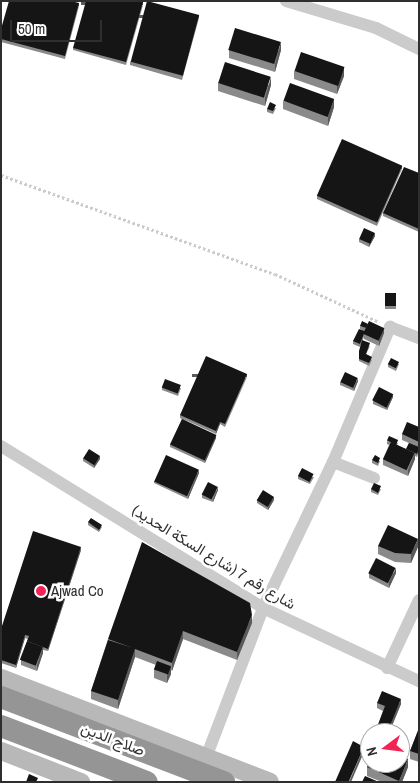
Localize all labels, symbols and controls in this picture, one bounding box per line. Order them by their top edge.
scale bar [12,10,105,42]
text: 50 m [18,18,45,39]
street label: شارع رقم 7 (شارع السكة الحديد) [129,501,299,613]
place label: Ajwad Co [51,582,104,600]
marker: Ajwad Co [35,585,47,597]
street label: صلاح الدين [79,719,147,759]
north arrow [360,723,410,773]
text: N [362,745,381,758]

